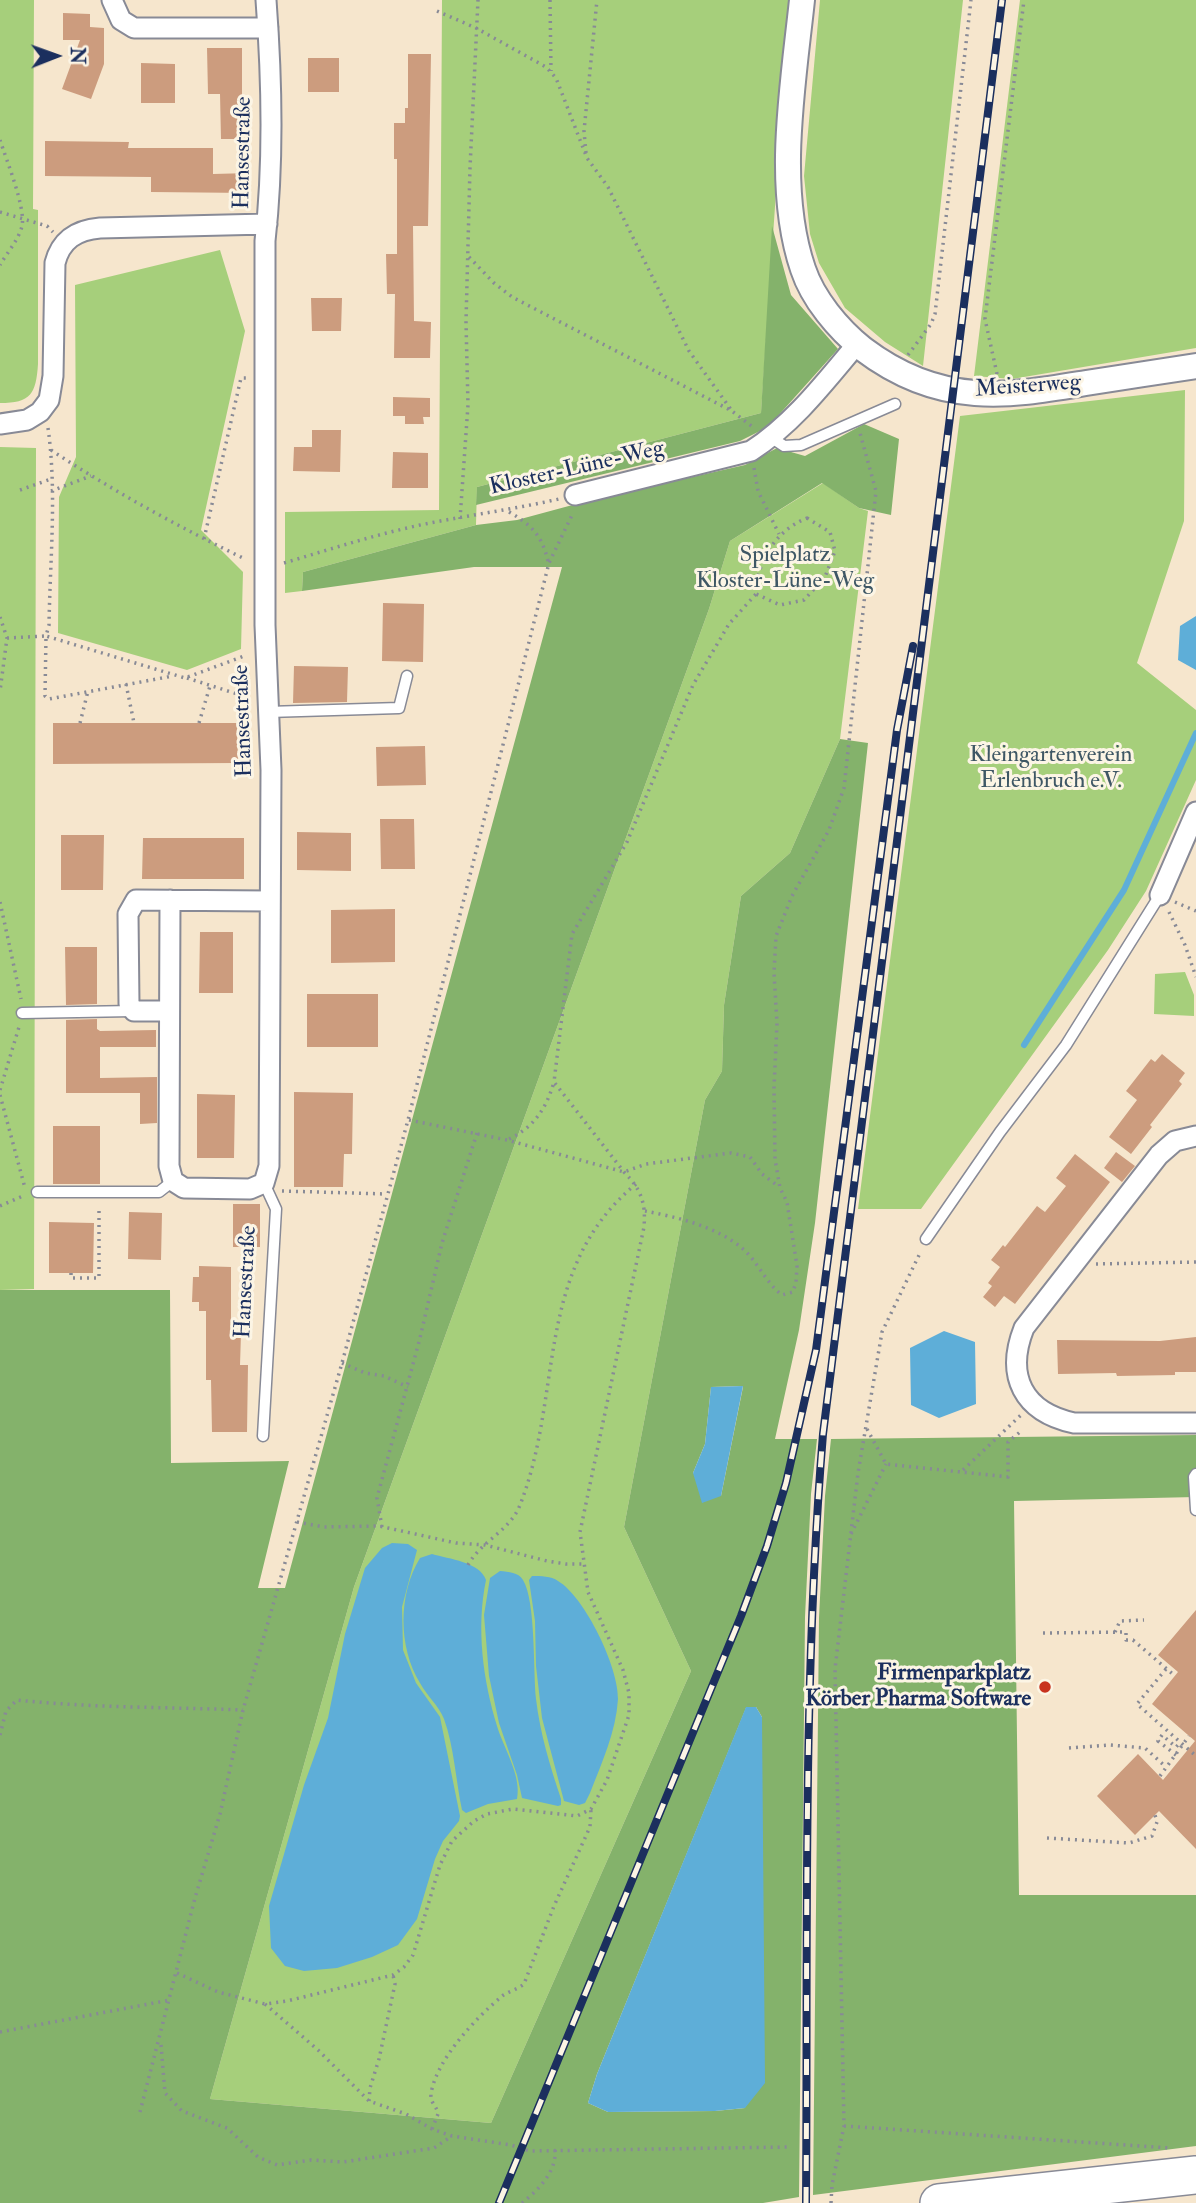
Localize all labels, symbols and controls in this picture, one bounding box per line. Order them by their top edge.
north arrow [21,21,91,91]
text: N [65,47,89,64]
street label: Hansestraße [229,96,259,210]
street label: Meisterweg [974,370,1082,404]
street label: Kloster-Lüne-Weg [487,436,667,502]
park label: Spielplatz Kloster-Lüne-Weg [696,542,874,596]
street label: Hansestraße [228,664,260,778]
park label: Kleingartenverein Erlenbruch e.V. [970,742,1132,796]
street label: Hansestraße [230,1225,264,1339]
place label: Firmenparkplatz Körber Pharma Software [805,1660,1031,1714]
marker: Firmenparkplatz Körber Pharma Software [1037,1679,1053,1695]

